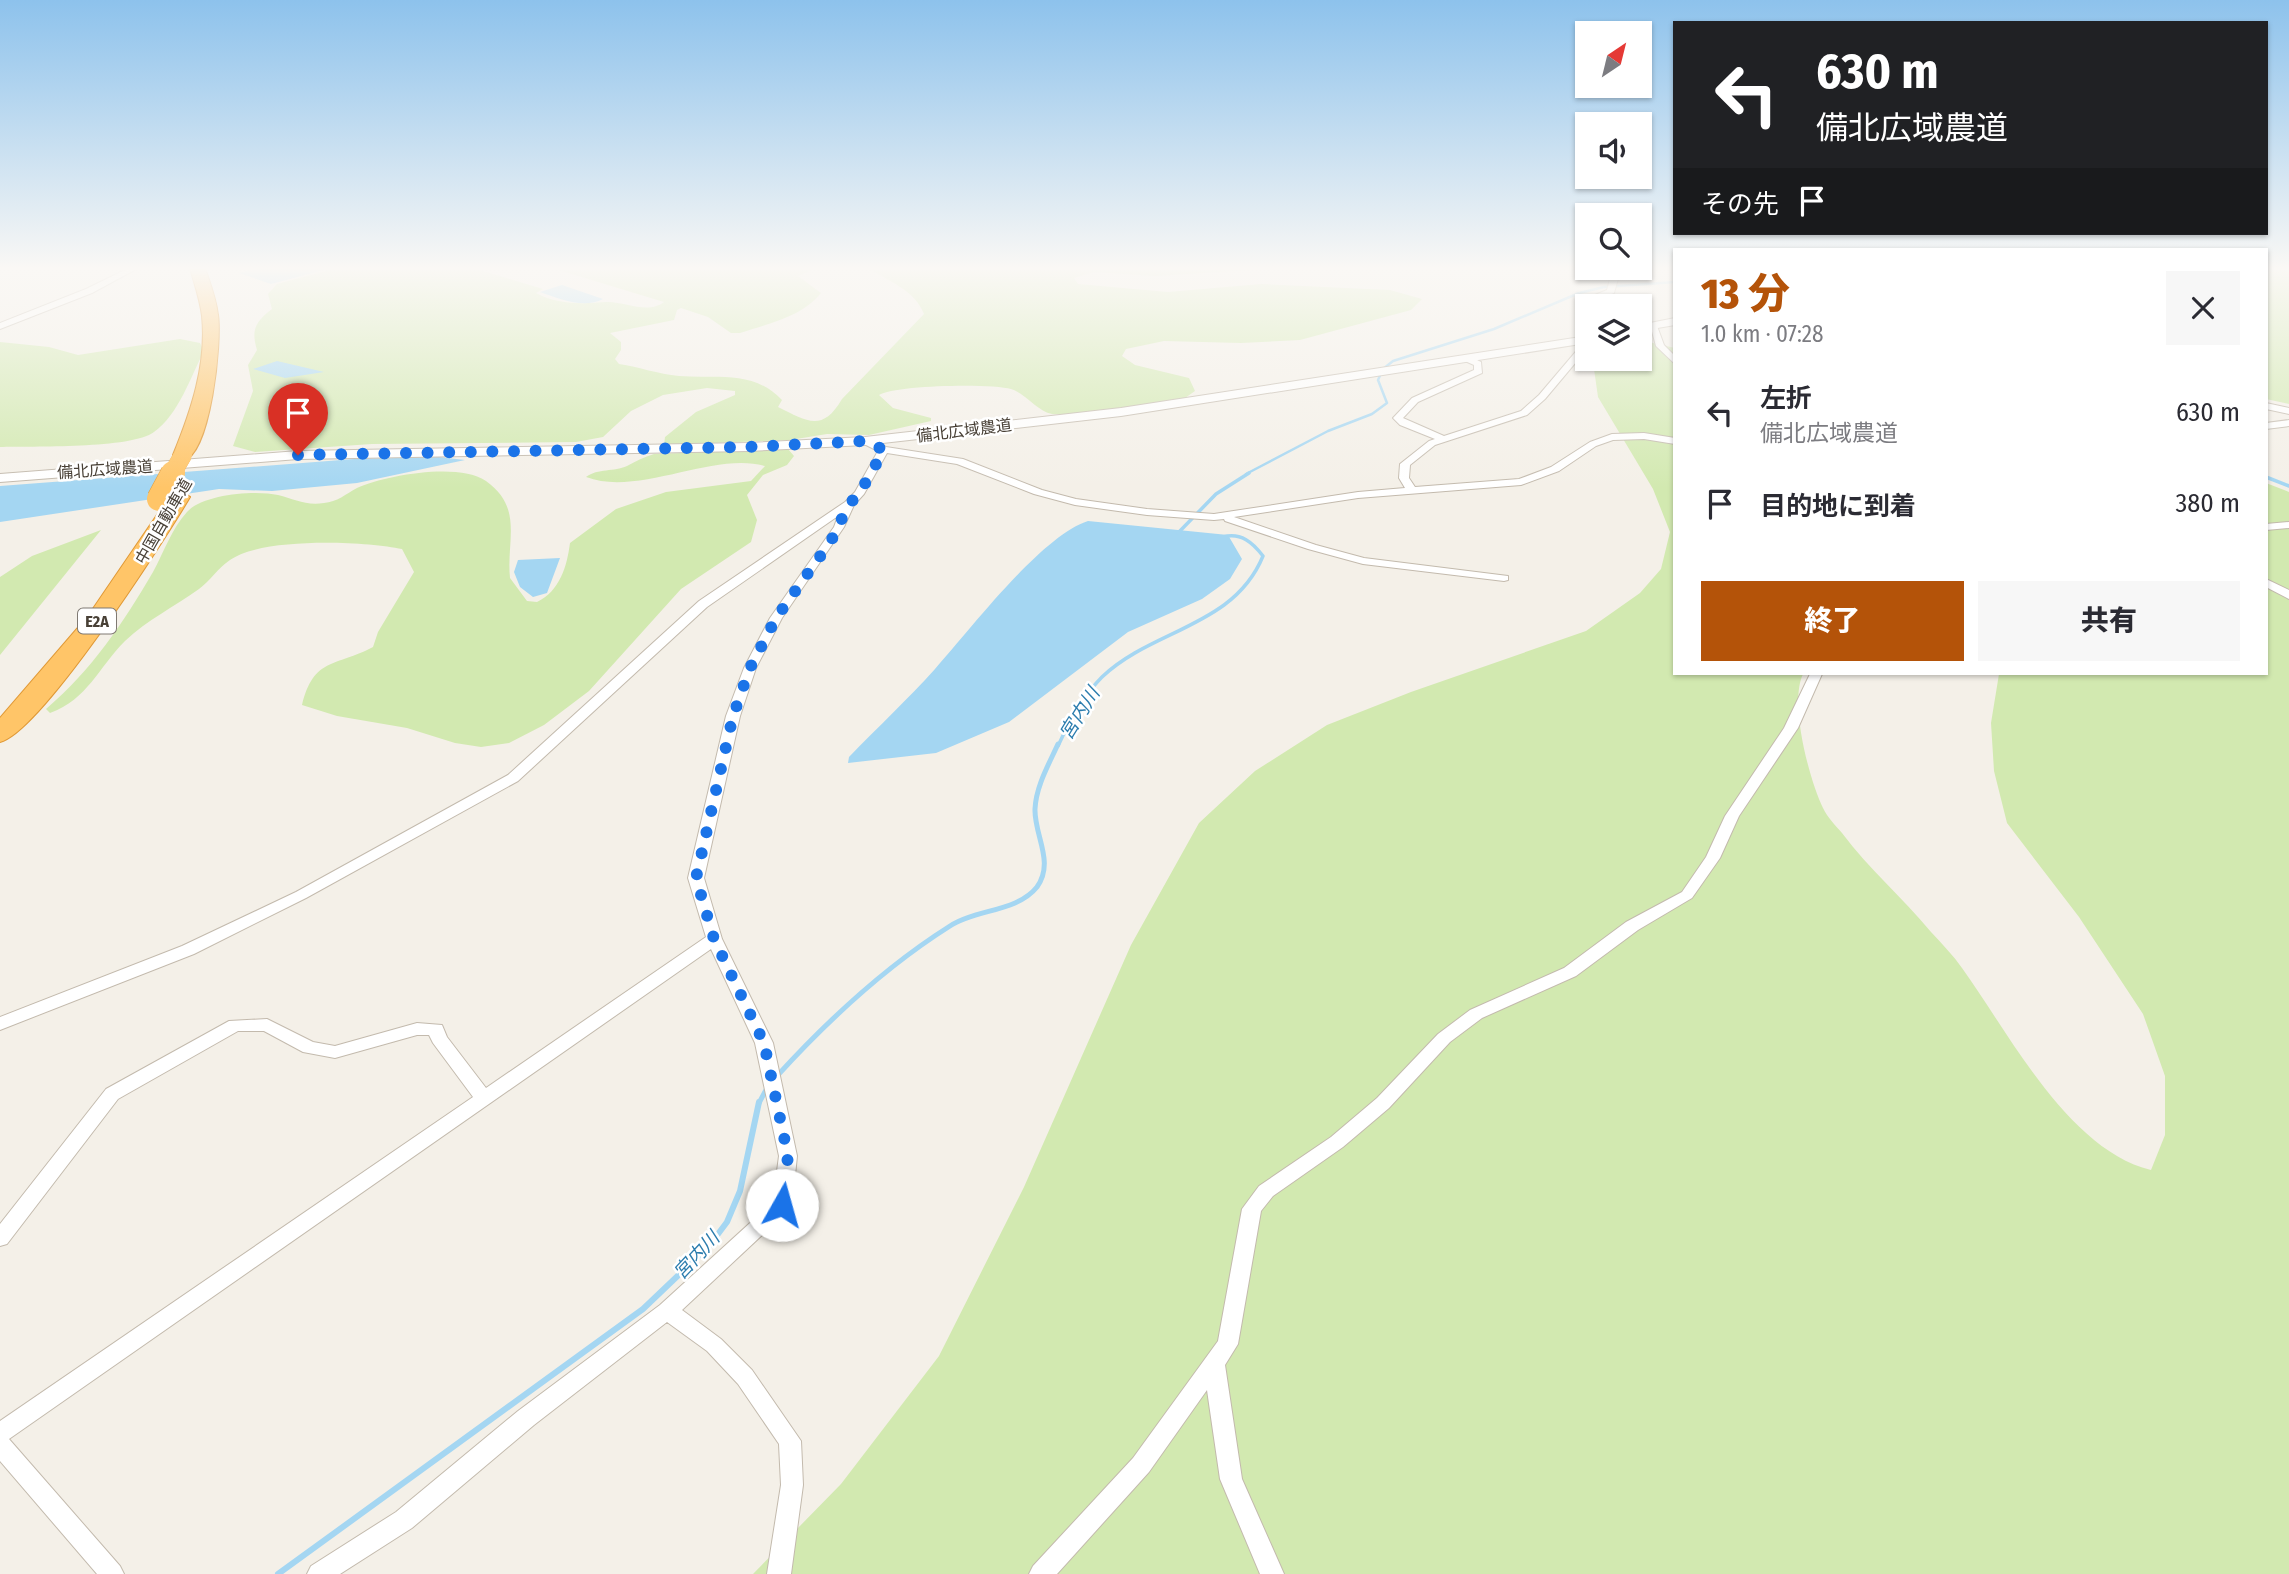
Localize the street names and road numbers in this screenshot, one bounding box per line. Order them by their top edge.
street label: 備北広域農道 [915,415,1013,446]
street label: 備北広域農道 [56,457,154,482]
street label: 中国自動車道 [131,475,196,568]
road number: E2A [78,608,116,634]

